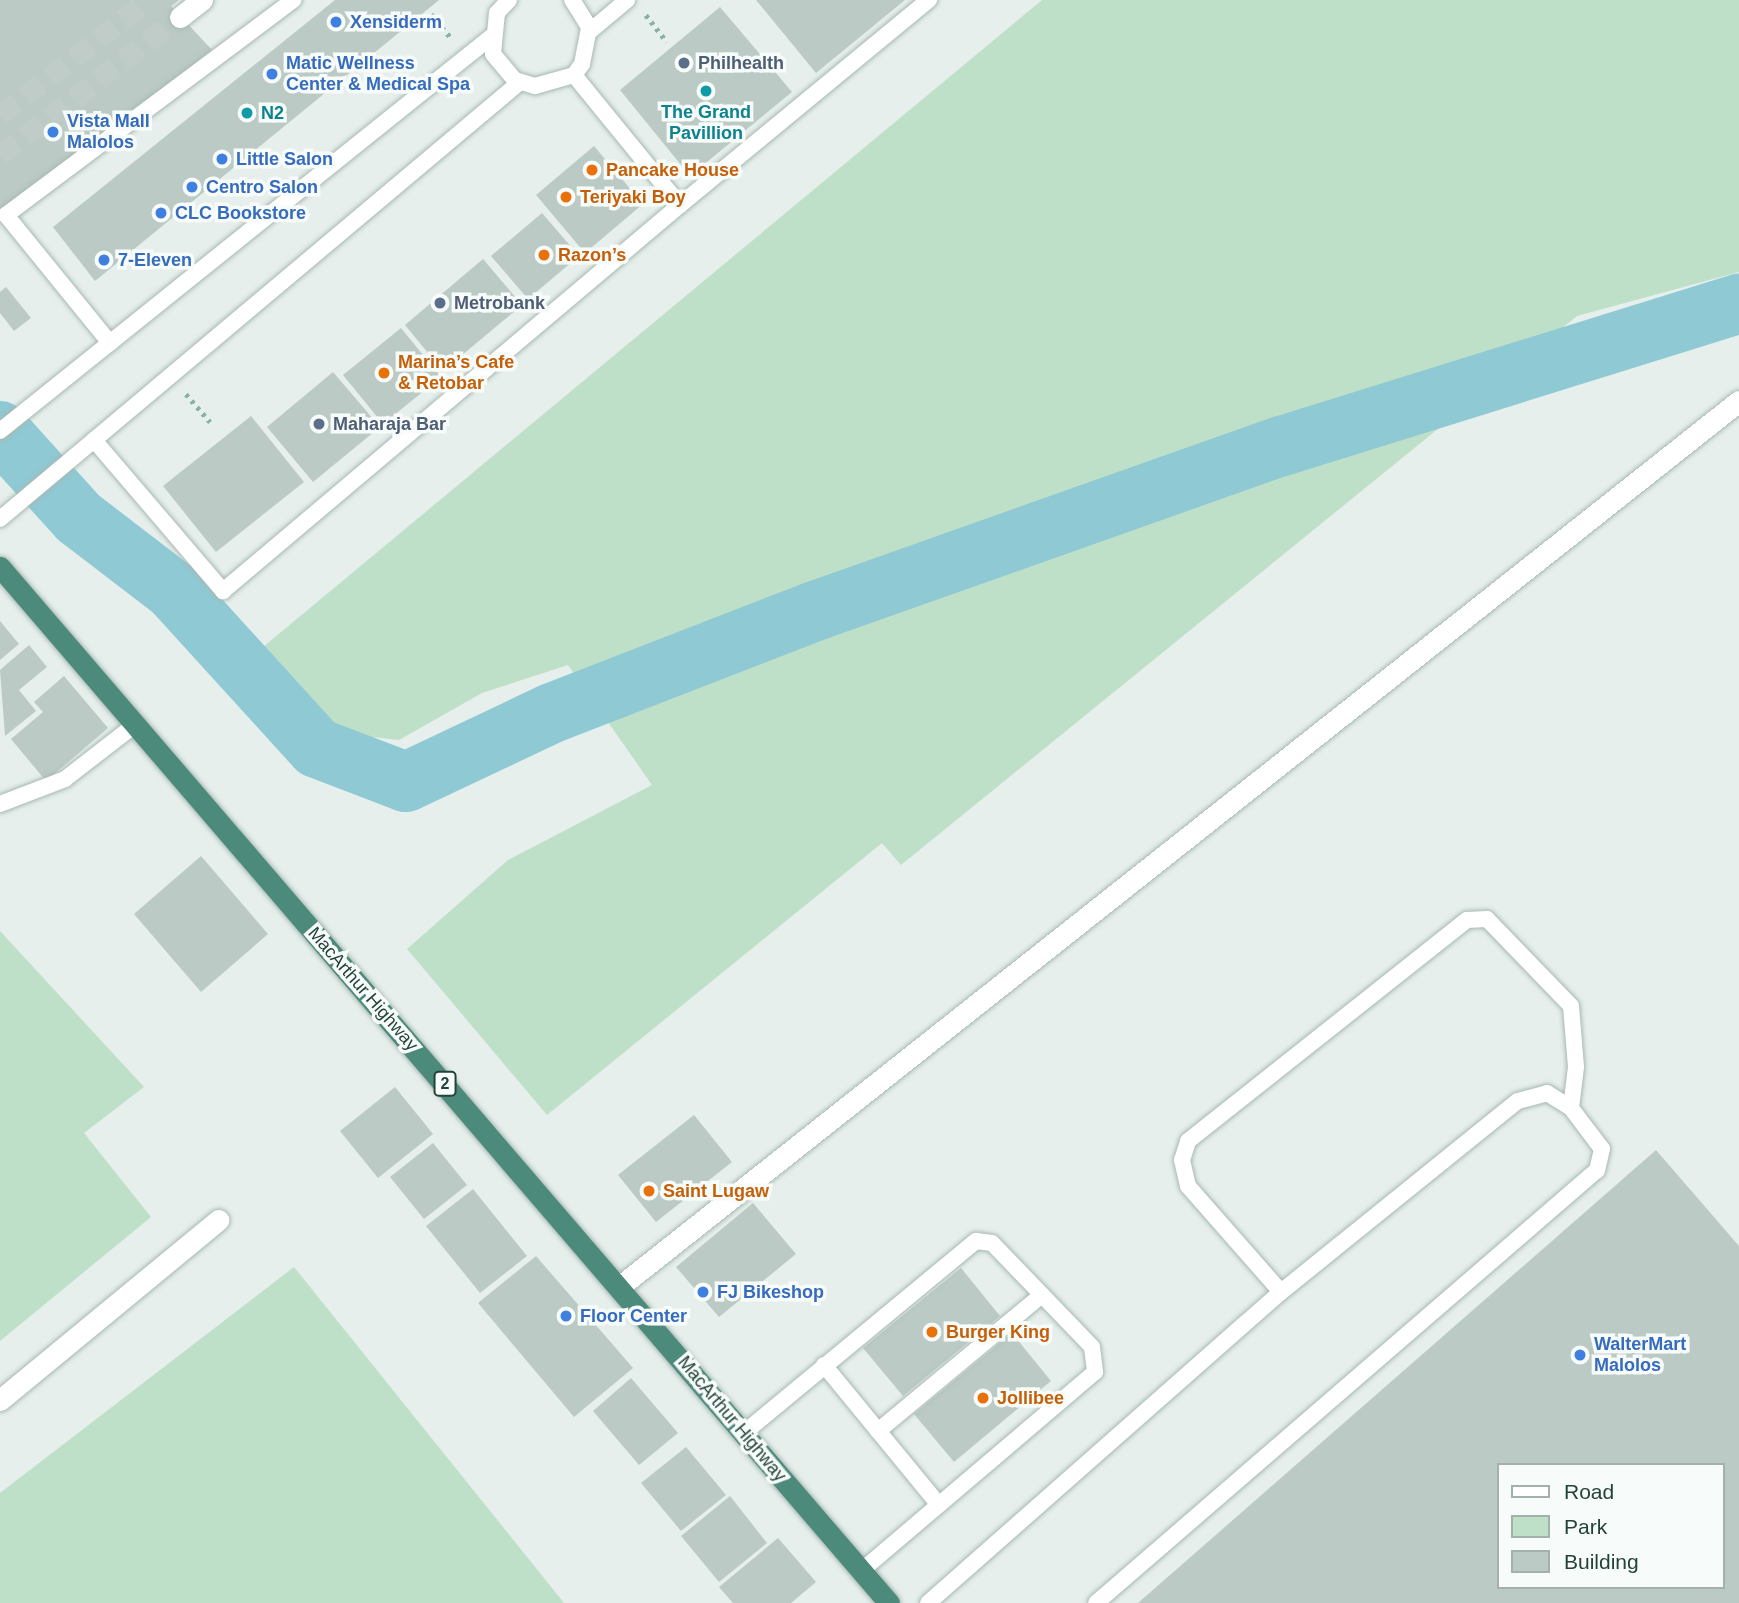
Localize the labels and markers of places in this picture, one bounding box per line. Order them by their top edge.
place label: Xensiderm [350,11,442,33]
marker: Xensiderm [328,14,344,30]
place label: Philhealth [698,52,784,74]
place label: Matic Wellness Center & Medical Spa [286,53,470,96]
marker: Philhealth [676,55,692,71]
marker: Matic Wellness Center & Medical Spa [264,66,280,82]
marker: The Grand Pavillion [698,83,714,99]
place label: N2 [261,102,284,124]
place label: The Grand Pavillion [661,102,751,144]
marker: N2 [239,105,255,121]
place label: Vista Mall Malolos [67,111,150,154]
marker: Vista Mall Malolos [45,124,61,140]
place label: Little Salon [236,148,333,170]
marker: Little Salon [214,151,230,167]
place label: Pancake House [606,159,739,181]
marker: Pancake House [584,162,600,178]
place label: Centro Salon [206,176,318,198]
marker: Centro Salon [184,179,200,195]
place label: Teriyaki Boy [580,186,686,208]
marker: Teriyaki Boy [558,189,574,205]
place label: CLC Bookstore [175,202,306,224]
marker: CLC Bookstore [153,205,169,221]
place label: Razon’s [558,244,626,266]
marker: Razon’s [536,247,552,263]
place label: 7-Eleven [118,249,192,271]
marker: 7-Eleven [96,252,112,268]
place label: Metrobank [454,292,545,314]
marker: Metrobank [432,295,448,311]
place label: Marina’s Cafe & Retobar [398,352,514,394]
marker: Marina’s Cafe & Retobar [376,365,392,381]
place label: Maharaja Bar [333,413,446,435]
marker: Maharaja Bar [311,416,327,432]
place label: Saint Lugaw [663,1180,769,1202]
marker: Saint Lugaw [641,1183,657,1199]
place label: FJ Bikeshop [717,1281,824,1303]
marker: FJ Bikeshop [695,1284,711,1300]
place label: Floor Center [580,1305,687,1327]
marker: Floor Center [558,1308,574,1324]
place label: Burger King [946,1321,1050,1343]
marker: Burger King [924,1324,940,1340]
place label: WalterMart Malolos [1594,1334,1686,1376]
marker: WalterMart Malolos [1572,1347,1588,1363]
place label: Jollibee [997,1387,1064,1409]
marker: Jollibee [975,1390,991,1406]

